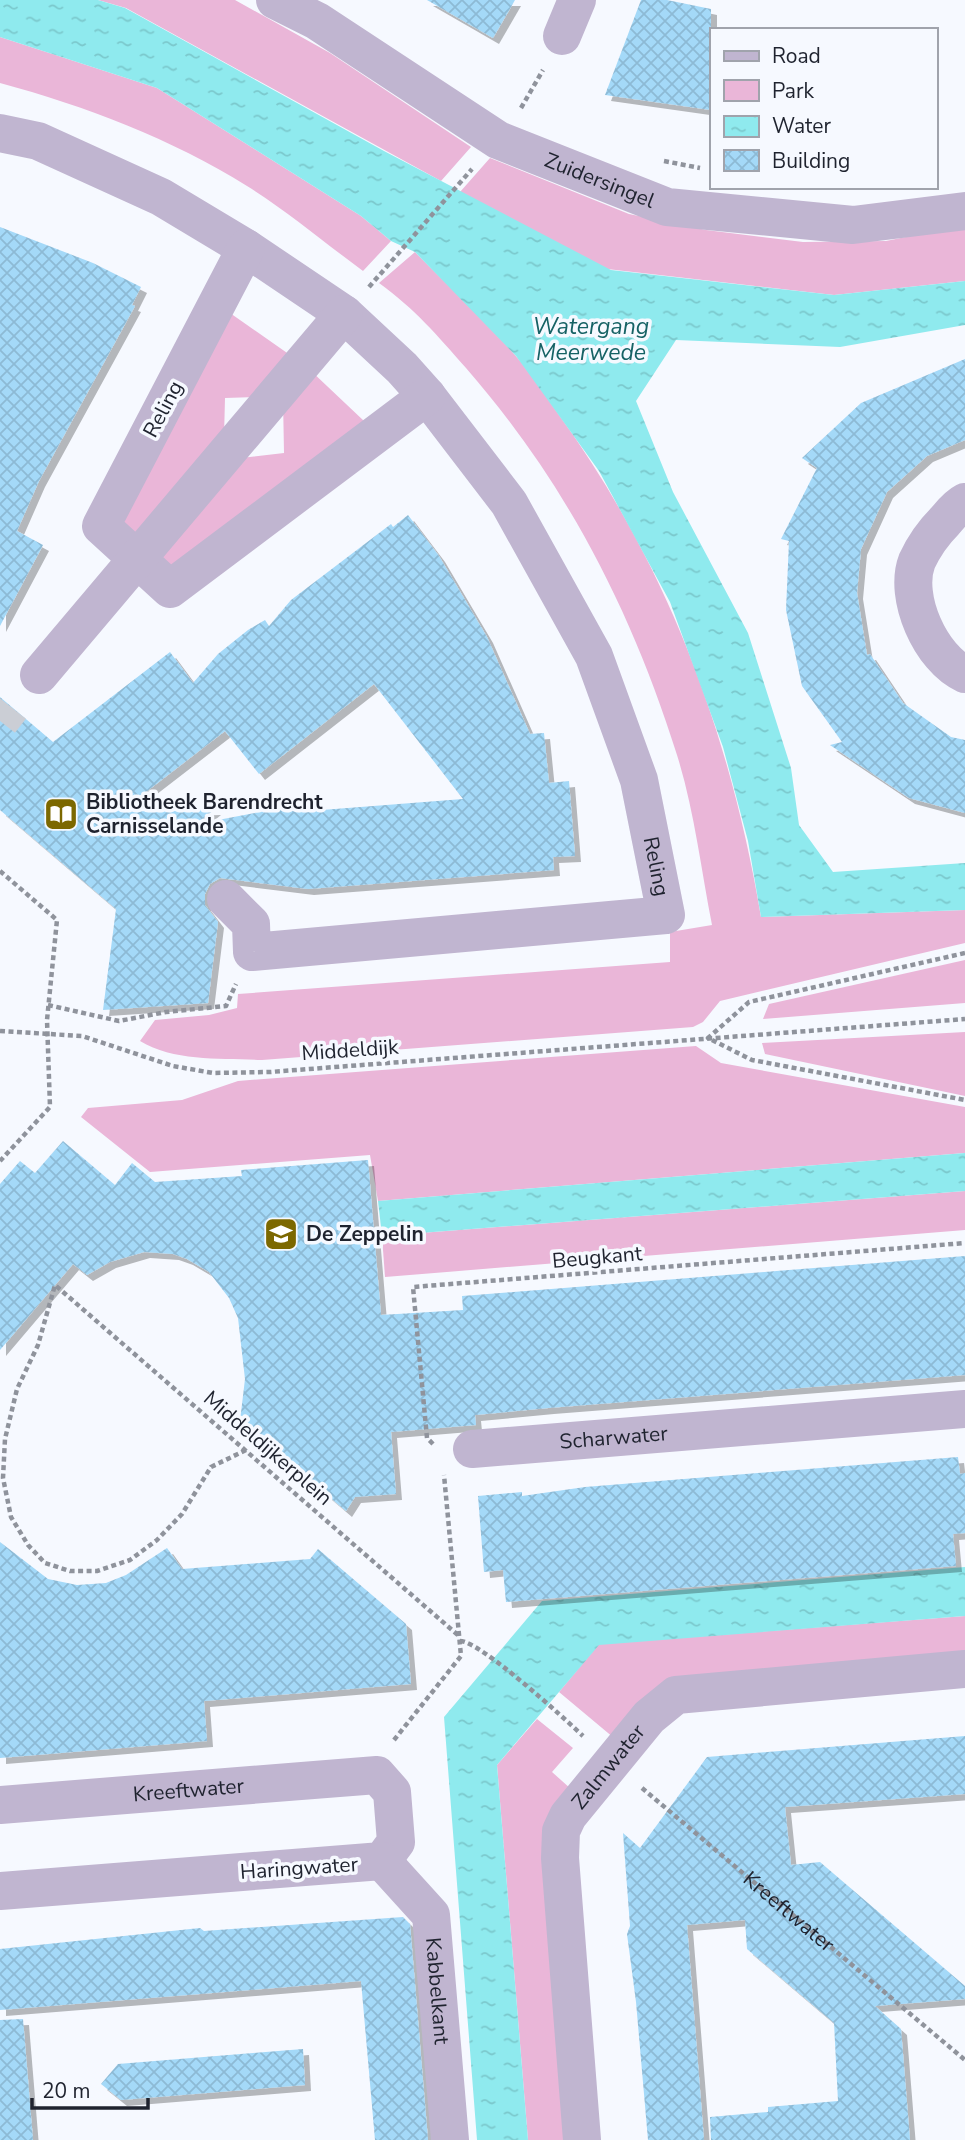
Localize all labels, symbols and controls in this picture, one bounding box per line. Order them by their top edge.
legend [710,28,937,189]
text: Road [772,42,821,70]
text: Park [772,77,814,105]
text: Water [772,112,831,140]
street label: Zuidersingel [540,146,660,215]
text: Building [772,147,850,175]
water label: Watergang Meerwede [533,311,649,368]
street label: Reling [136,376,190,442]
place label: Bibliotheek Barendrecht Carnisselande [86,788,323,840]
library icon: Bibliotheek Barendrecht Carnisselande [42,795,80,833]
street label: Reling [637,834,676,899]
street label: Middeldijk [301,1033,400,1067]
school or university icon: De Zeppelin [262,1215,300,1253]
place label: De Zeppelin [306,1220,424,1248]
street label: Beugkant [551,1239,644,1275]
street label: Middeldijkerplein [198,1384,338,1512]
street label: Scharwater [558,1419,669,1456]
street label: Zalmwater [565,1718,652,1815]
street label: Kreeftwater [132,1772,246,1808]
street label: Haringwater [239,1850,359,1886]
street label: Kreeftwater [737,1865,841,1959]
street label: Kabbelkant [419,1936,456,2046]
scale bar [32,2066,147,2110]
text: 20 m [42,2077,91,2105]

